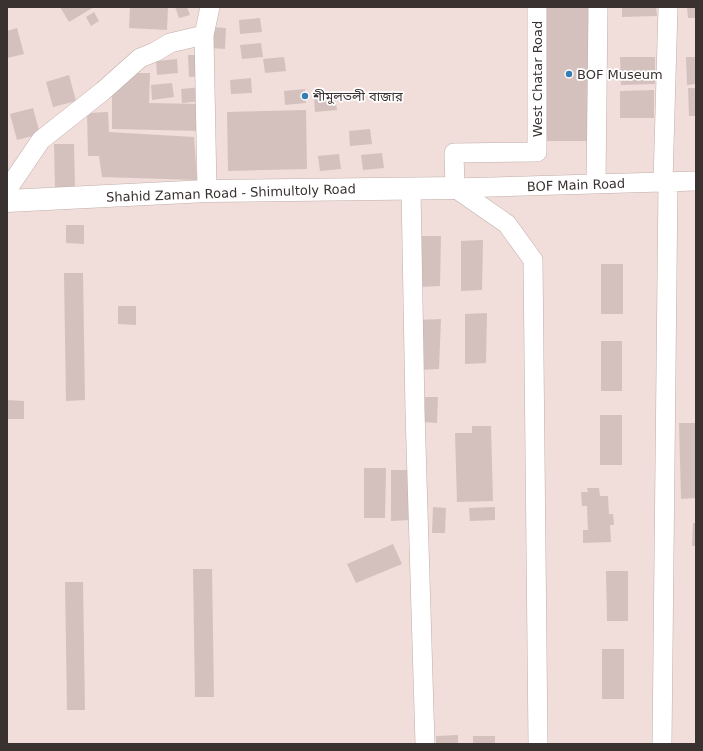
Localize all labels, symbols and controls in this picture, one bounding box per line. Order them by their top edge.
street label: West Chatar Road [530,21,545,137]
place label: BOF Museum [577,67,663,82]
marker: BOF Museum [564,69,574,79]
place label: শীমুলতলী বাজার [312,89,403,105]
marker: শীমুলতলী বাজার [300,91,310,101]
street label: BOF Main Road [527,176,625,194]
street label: Shahid Zaman Road - Shimultoly Road [106,181,356,205]

